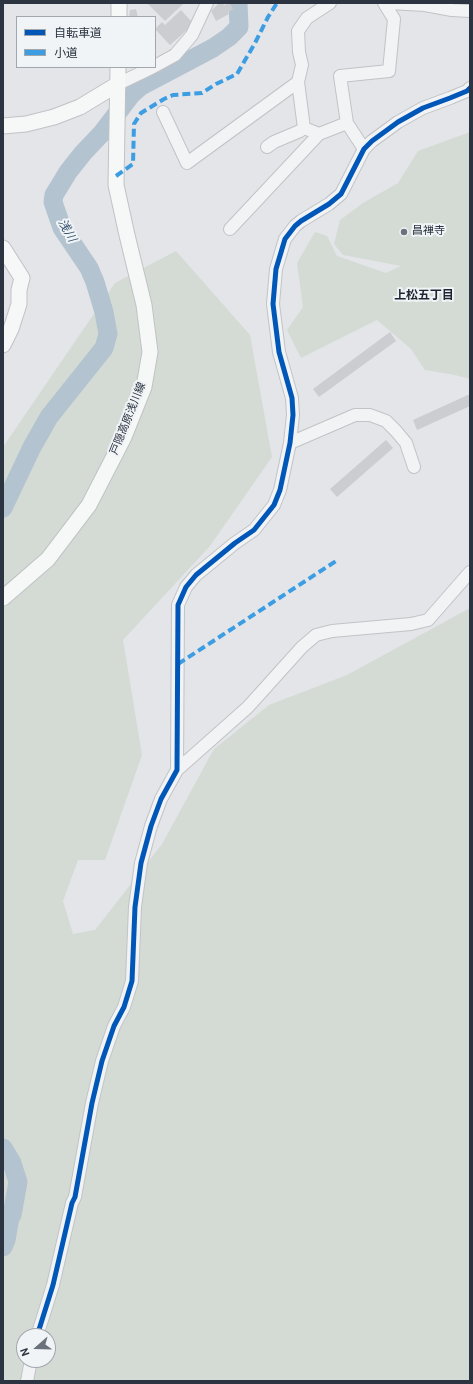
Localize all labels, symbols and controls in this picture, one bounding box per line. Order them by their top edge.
legend [16,16,156,68]
text: 自転車道 [54,26,102,42]
text: 小道 [54,46,78,62]
water label: 浅川 [54,217,78,245]
place label: 昌禅寺 [412,225,445,239]
marker: 昌禅寺 [399,227,409,237]
district label: 上松五丁目 [394,290,454,304]
street label: 戸隠高原浅川線 [108,381,150,457]
north arrow [16,1328,56,1368]
text: N [18,1346,34,1358]

